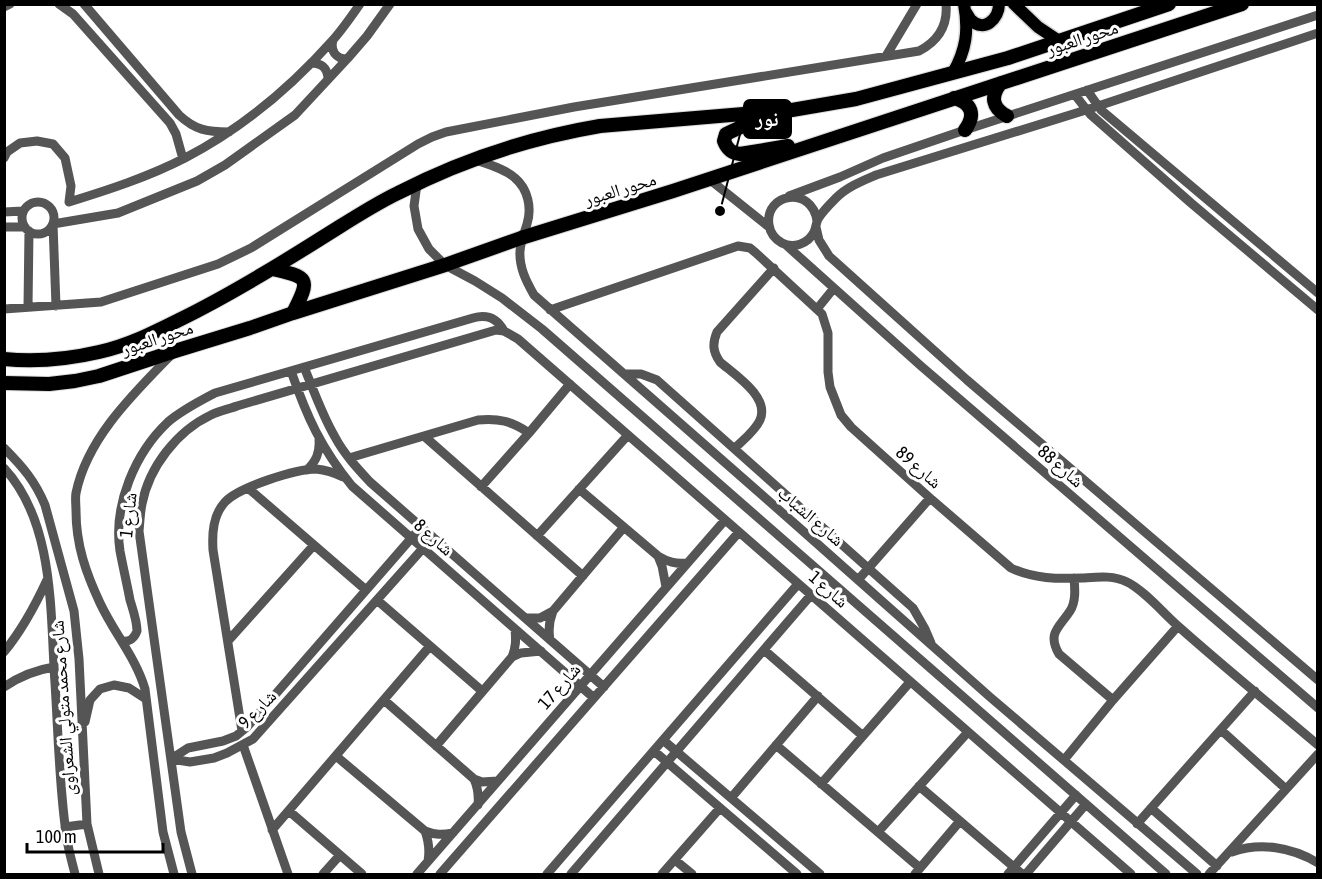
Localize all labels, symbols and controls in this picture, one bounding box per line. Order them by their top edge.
street label: محور العبور [1043,17,1121,60]
callout: نور [744,100,791,138]
text: نور [755,107,778,131]
street label: محور العبور [580,168,659,211]
street label: محور العبور [118,317,196,360]
street label: شارع 88 [1033,440,1088,492]
street label: شارع 89 [891,441,946,493]
street label: شارع الشباب [773,482,848,551]
street label: شارع 1 [115,491,142,539]
street label: شارع 8 [409,514,458,560]
street label: شارع 1 [804,566,853,612]
street label: شارع محمد متولي الشعراوى [46,619,84,796]
street label: شارع 17 [533,659,585,714]
street label: شارع 9 [234,685,281,733]
scale bar [27,816,164,854]
text: 100 m [36,826,77,847]

